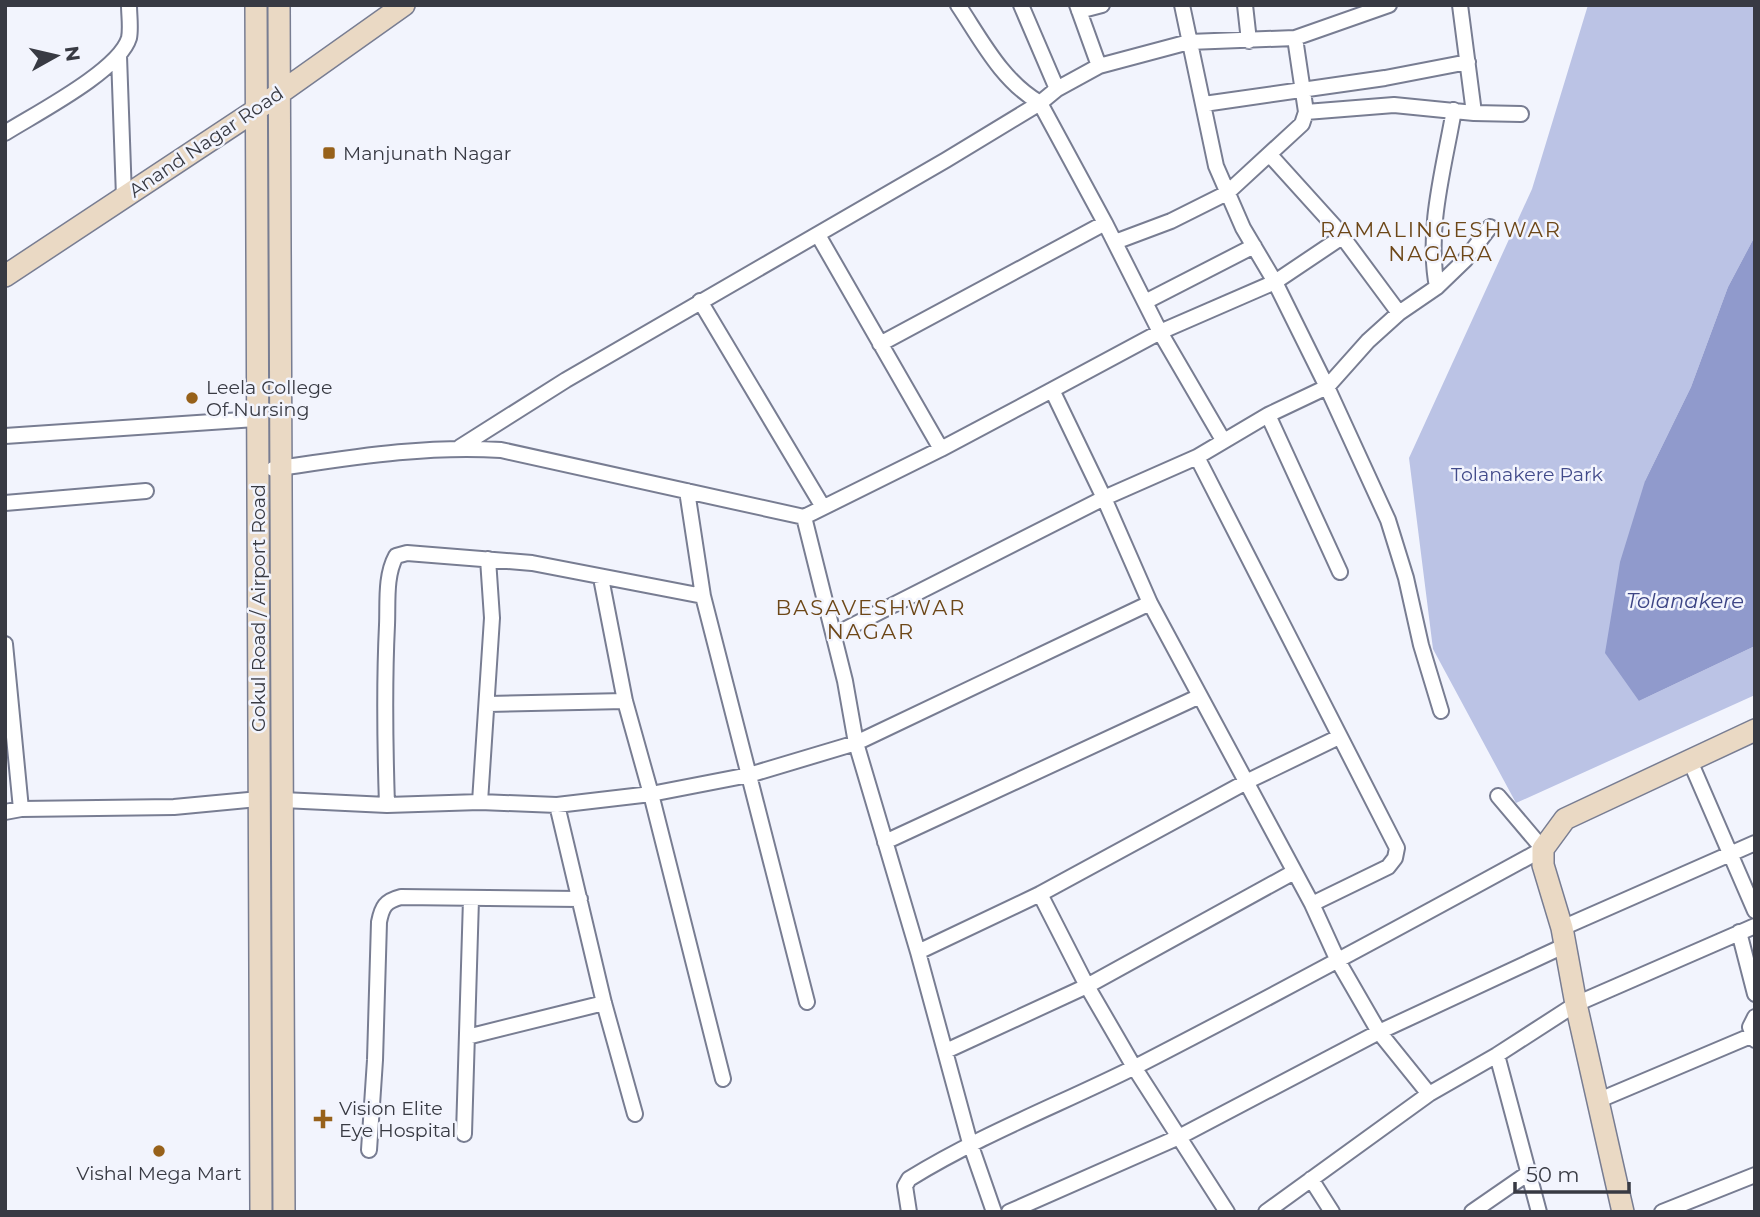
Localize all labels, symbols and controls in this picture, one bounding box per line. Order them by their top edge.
north arrow [21,21,91,91]
text: N [60,44,85,63]
street label: Anand Nagar Road [124,82,288,202]
place label: Manjunath Nagar [343,142,511,165]
marker: Manjunath Nagar [321,145,337,161]
district label: RAMALINGESHWAR NAGARA [1320,217,1562,266]
place label: Leela College Of Nursing [206,376,332,421]
marker: Leela College Of Nursing [184,390,200,406]
park label: Tolanakere Park [1451,463,1604,486]
street label: Gokul Road / Airport Road [247,484,270,732]
water label: Tolanakere [1626,588,1744,613]
district label: BASAVESHWAR NAGAR [776,595,966,644]
place label: Vision Elite Eye Hospital [339,1097,456,1142]
marker: Vision Elite Eye Hospital [313,1109,333,1129]
marker: Vishal Mega Mart [151,1143,167,1159]
scale bar [1515,1150,1629,1194]
place label: Vishal Mega Mart [76,1162,242,1185]
text: 50 m [1526,1162,1580,1187]

